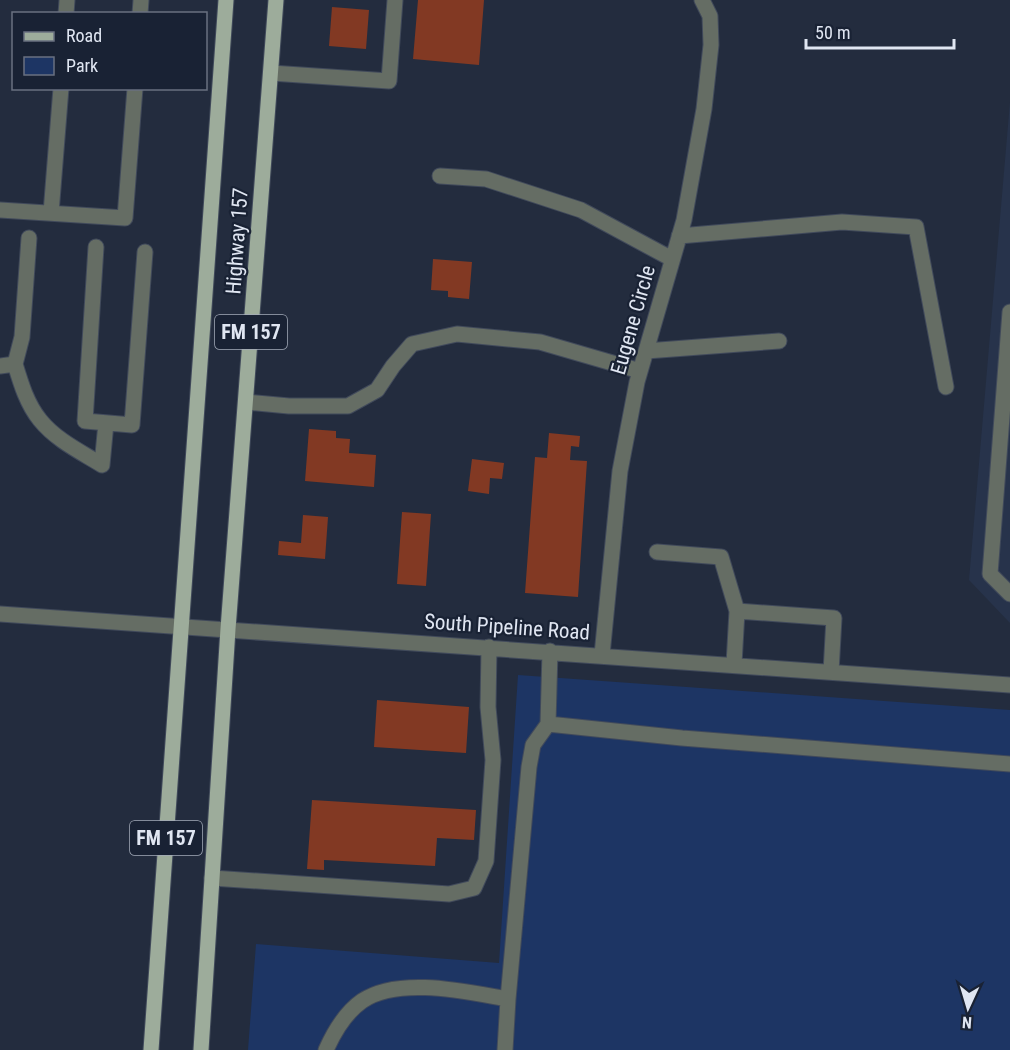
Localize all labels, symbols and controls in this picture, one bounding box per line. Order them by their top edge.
legend [12,12,207,90]
scale bar [806,12,954,50]
text: 50 m [815,22,850,43]
text: Road [66,25,102,46]
text: Park [66,55,98,76]
street label: Highway 157 [221,187,253,295]
street label: Eugene Circle [606,262,660,377]
road number: FM 157 [215,315,287,349]
street label: South Pipeline Road [423,609,591,645]
road number: FM 157 [130,821,202,855]
north arrow [938,978,998,1038]
text: N [961,1013,973,1032]

